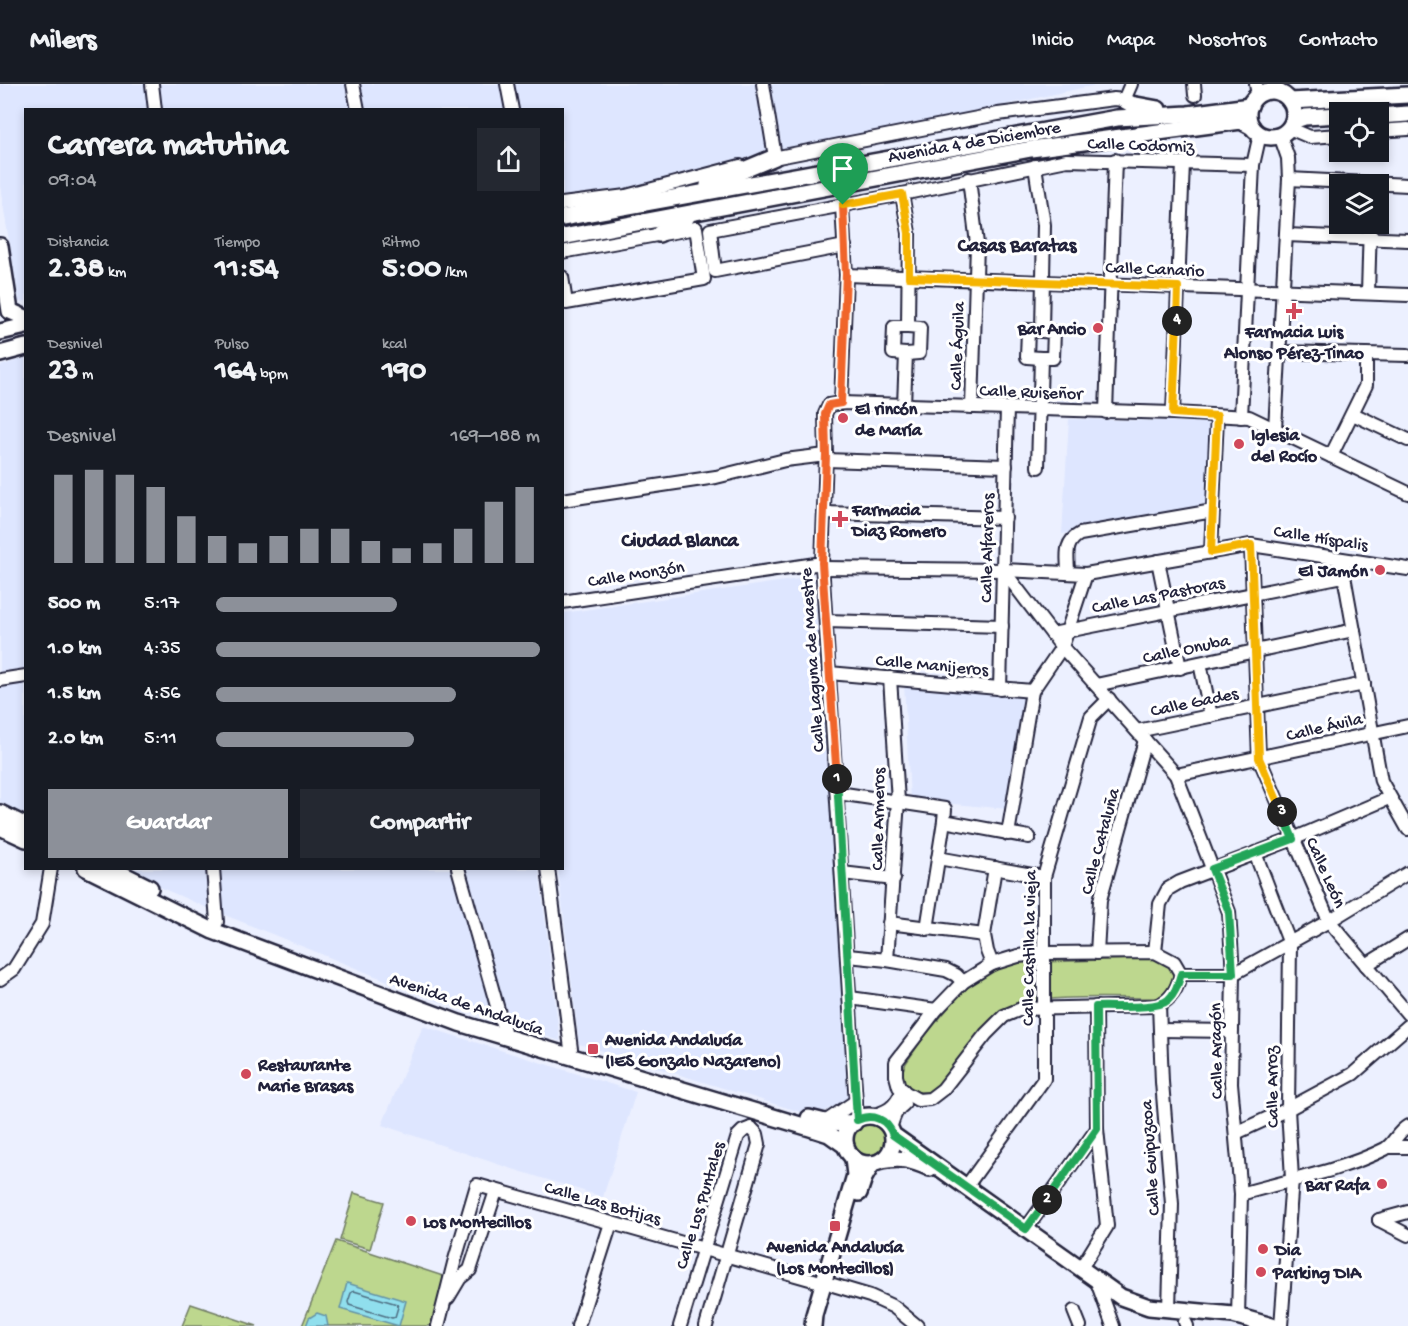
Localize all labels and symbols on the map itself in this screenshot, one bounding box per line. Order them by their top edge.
street label: Avenida 4 de Diciembre [887,118,1063,169]
street label: Calle Codorniz [1087,134,1196,159]
pin [817,143,868,205]
district label: Casas Baratas [957,236,1078,259]
street label: Calle Canario [1105,258,1205,283]
street label: Calle Águila [945,301,971,391]
marker: Farmacia Luis Alonso Pérez-Tinao [1287,304,1301,318]
pin: 4 [1162,306,1192,336]
place label: Bar Ancio [1017,320,1087,341]
marker: Bar Ancio [1091,321,1105,335]
place label: Farmacia Luis Alonso Pérez-Tinao [1223,323,1365,365]
street label: Calle Ruiseñor [979,381,1084,406]
place label: El rincón de María [855,400,923,442]
marker: El rincón de María [836,411,850,425]
place label: Iglesia del Rocío [1251,426,1318,468]
marker: Iglesia del Rocío [1232,437,1246,451]
street label: Calle Alfareros [977,492,1000,603]
place label: Farmacia Diaz Romero [850,501,947,543]
marker: Farmacia Diaz Romero [833,512,847,526]
street label: Calle Híspalis [1272,522,1371,558]
district label: Ciudad Blanca [621,531,739,554]
street label: Calle Monzón [587,557,687,593]
place label: El Jamón [1298,562,1368,583]
marker: El Jamón [1373,563,1387,577]
street label: Calle Laguna de Maestre [797,566,830,753]
street label: Calle Las Pastoras [1090,573,1228,620]
street label: Calle Onuba [1141,631,1233,670]
street label: Calle Manijeros [875,651,990,682]
street label: Calle Gades [1149,684,1242,723]
street label: Calle Ávila [1284,708,1366,747]
pin: 1 [822,764,852,794]
street label: Calle Armeros [868,766,891,871]
street label: Calle Cataluña [1077,785,1126,897]
pin: 3 [1267,797,1297,827]
street label: Calle León [1300,834,1350,912]
street label: Calle Castilla la vieja [1019,869,1042,1026]
street label: Avenida de Andalucía [386,969,547,1042]
street label: Calle Aragón [1206,1002,1229,1099]
place label: Avenida Andalucía (IES Gonzalo Nazareno) [604,1031,781,1073]
marker: Avenida Andalucía (IES Gonzalo Nazareno) [586,1042,600,1056]
street label: Calle Arroz [1262,1045,1285,1128]
place label: Restaurante Marie Brasas [257,1056,354,1098]
marker: Restaurante Marie Brasas [239,1067,253,1081]
street label: Calle Guipuzcoa [1137,1098,1166,1216]
street label: Calle Los Puntales [672,1138,731,1272]
place label: Bar Rafa [1304,1176,1371,1197]
marker: Bar Rafa [1375,1177,1389,1191]
street label: Calle Las Botijas [542,1178,664,1231]
pin: 2 [1032,1185,1062,1215]
place label: Los Montecillos [423,1213,532,1234]
marker: Los Montecillos [404,1214,418,1228]
marker: Avenida Andalucía (Los Montecillos) [828,1219,842,1233]
place label: Avenida Andalucía (Los Montecillos) [765,1238,905,1280]
place label: Dia [1273,1241,1302,1262]
marker: Dia [1256,1242,1270,1256]
place label: Parking DIA [1272,1264,1362,1285]
marker: Parking DIA [1254,1265,1268,1279]

